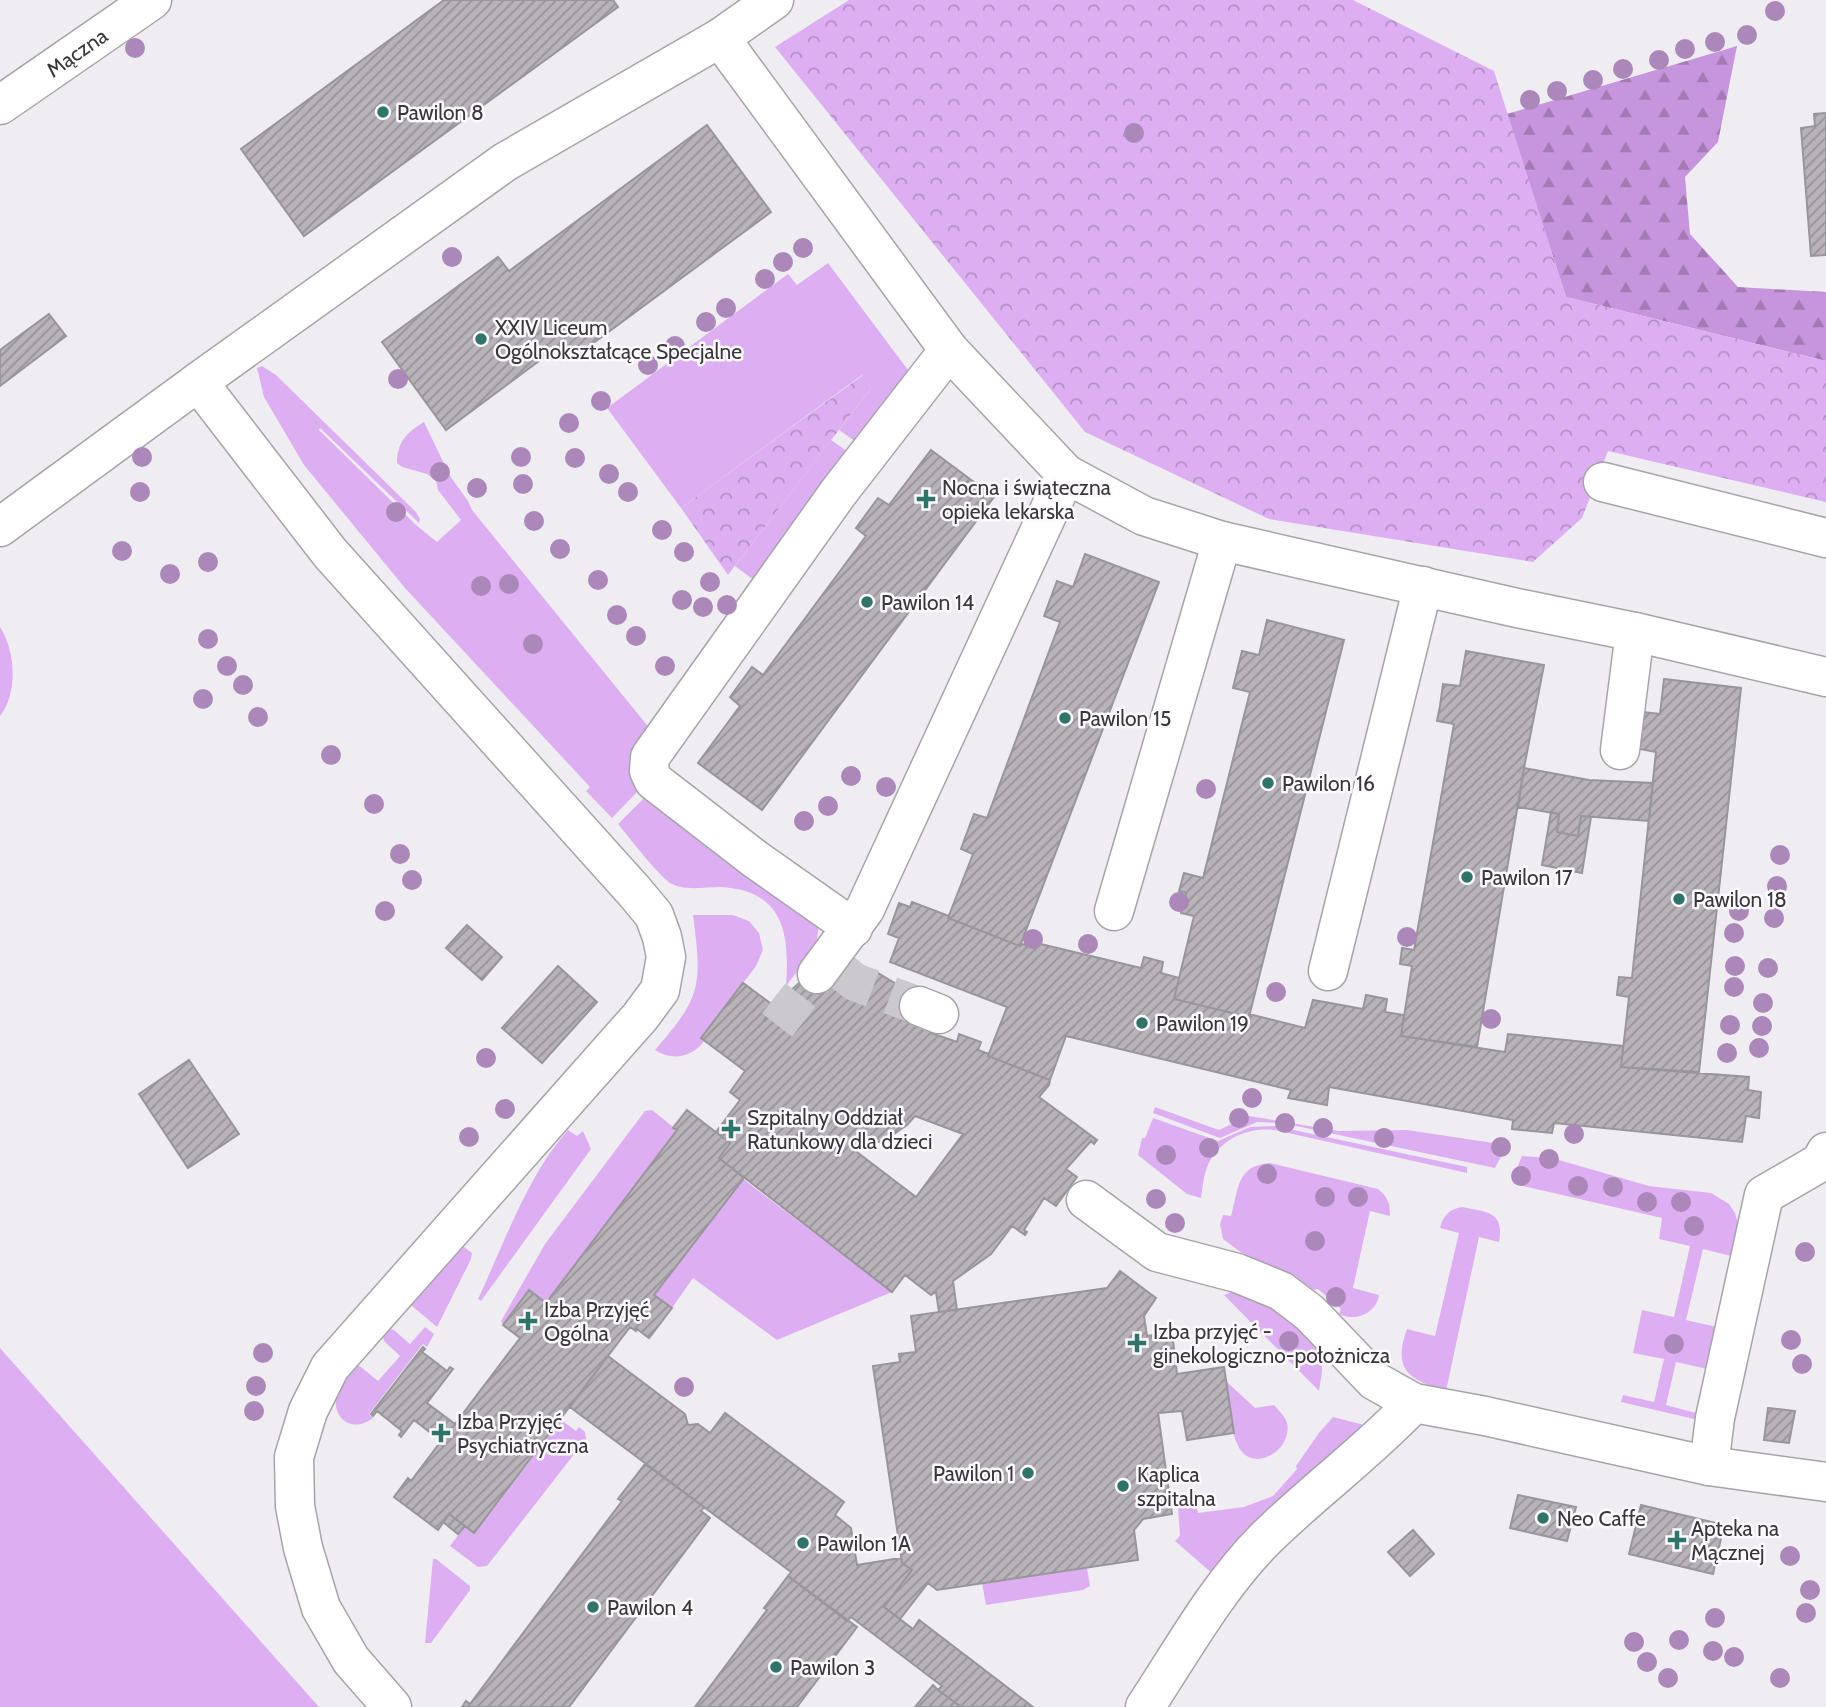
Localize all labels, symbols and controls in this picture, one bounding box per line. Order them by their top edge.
street label: Mączna [41,22,112,82]
place label: Pawilon 8 [397,100,484,125]
marker: Pawilon 8 [375,104,391,120]
place label: XXIV Liceum Ogólnokształcące Specjalne [495,315,742,365]
marker: XXIV Liceum Ogólnokształcące Specjalne [473,331,489,347]
place label: Nocna i świąteczna opieka lekarska [942,475,1111,524]
marker: Nocna i świąteczna opieka lekarska [916,489,936,509]
place label: Pawilon 14 [881,590,974,615]
marker: Pawilon 14 [859,594,875,610]
place label: Pawilon 15 [1079,706,1171,731]
marker: Pawilon 15 [1057,710,1073,726]
place label: Pawilon 16 [1282,771,1375,796]
marker: Pawilon 16 [1260,775,1276,791]
place label: Pawilon 17 [1481,865,1573,890]
marker: Pawilon 17 [1459,869,1475,885]
place label: Pawilon 18 [1693,887,1787,912]
marker: Pawilon 18 [1671,891,1687,907]
place label: Pawilon 19 [1156,1011,1249,1036]
marker: Pawilon 19 [1134,1015,1150,1031]
place label: Szpitalny Oddział Ratunkowy dla dzieci [747,1105,932,1154]
marker: Szpitalny Oddział Ratunkowy dla dzieci [721,1119,741,1139]
place label: Izba Przyjęć Ogólna [544,1297,649,1346]
marker: Izba Przyjęć Ogólna [518,1311,538,1331]
place label: Izba przyjęć - ginekologiczno-położnicza [1153,1319,1390,1368]
marker: Izba przyjęć - ginekologiczno-położnicza [1127,1333,1147,1353]
place label: Izba Przyjęć Psychiatryczna [457,1409,589,1458]
marker: Izba Przyjęć Psychiatryczna [431,1423,451,1443]
place label: Pawilon 1 [933,1461,1014,1486]
place label: Kaplica szpitalna [1137,1462,1216,1511]
marker: Pawilon 1 [1020,1465,1036,1481]
marker: Kaplica szpitalna [1115,1478,1131,1494]
place label: Neo Caffe [1557,1506,1646,1531]
marker: Neo Caffe [1535,1510,1551,1526]
place label: Apteka na Mącznej [1691,1516,1779,1566]
place label: Pawilon 1A [817,1531,911,1556]
marker: Apteka na Mącznej [1669,1532,1685,1548]
marker: Pawilon 1A [795,1535,811,1551]
place label: Pawilon 4 [607,1595,693,1620]
marker: Pawilon 4 [585,1599,601,1615]
place label: Pawilon 3 [790,1655,875,1680]
marker: Pawilon 3 [768,1659,784,1675]

